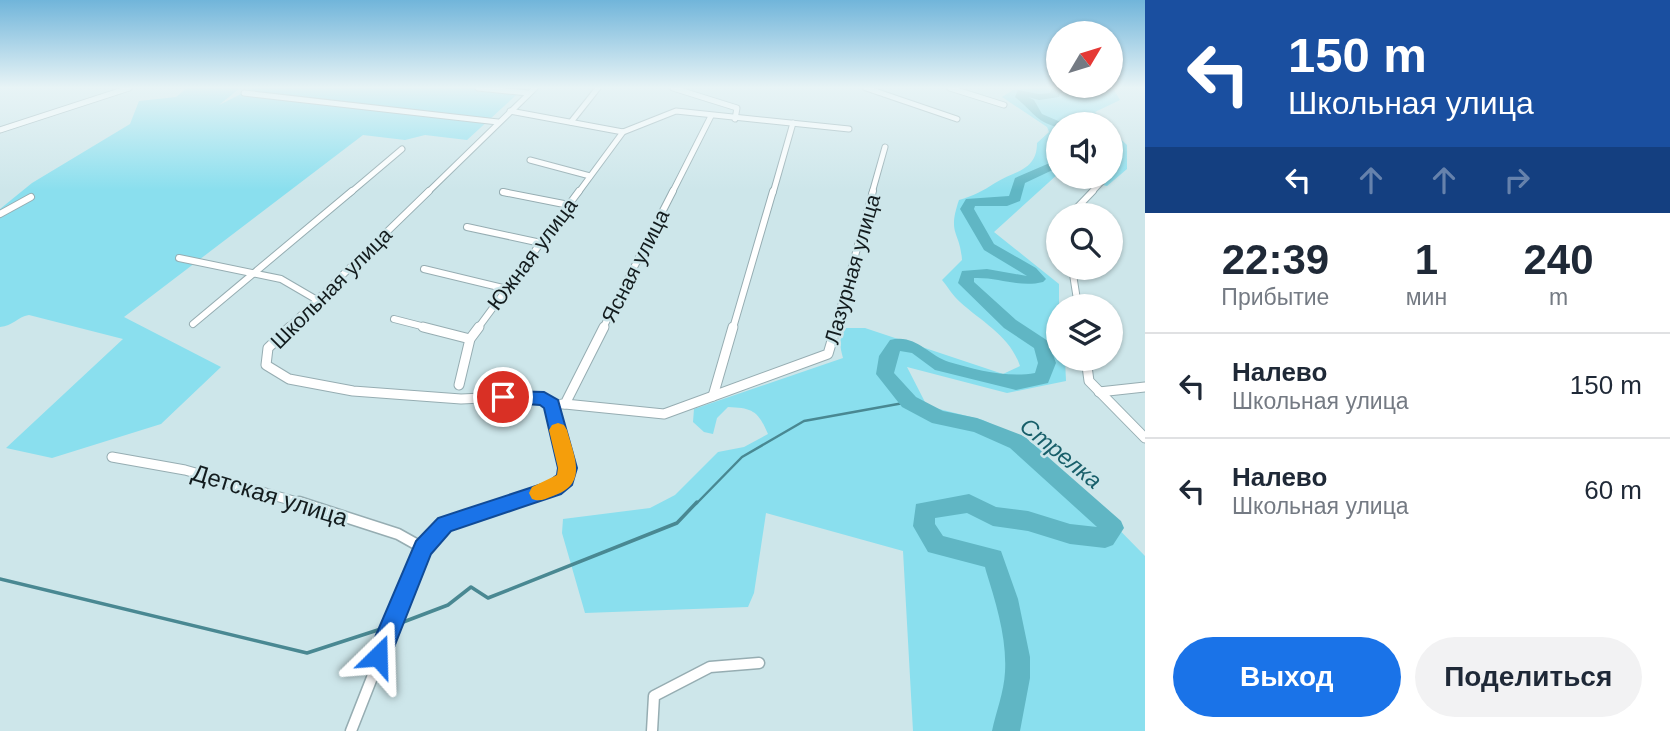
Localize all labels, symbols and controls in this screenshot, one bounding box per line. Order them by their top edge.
north arrow [1046,21,1124,98]
map controls [1046,21,1123,371]
icon: left [1173,28,1264,119]
text: 150 m [1288,28,1427,82]
text: Школьная улица [1288,85,1534,121]
button: sound [1046,112,1123,189]
icon: left [1279,161,1317,199]
icon: ahead [1352,161,1390,199]
icon: ahead [1425,161,1463,199]
icon: right [1498,161,1536,199]
street label: Лазурная улица [820,191,884,347]
street label: Южная улица [483,194,582,314]
button: search [1046,203,1123,280]
street label: Ясная улица [597,205,674,326]
street label: Школьная улица [266,223,396,353]
text: 22:39 [1222,236,1329,283]
text: 1 [1415,236,1438,283]
text: 240 [1524,236,1594,283]
text: Прибытие [1221,284,1329,310]
text: мин [1406,284,1447,310]
text: m [1549,284,1568,310]
button: layers [1046,294,1123,371]
text: Налево [1232,357,1327,387]
pin [473,367,533,427]
icon: left [1173,367,1211,405]
text: 150 m [1570,370,1642,400]
icon: arrive [484,378,522,416]
text: Школьная улица [1232,388,1409,414]
water label: Стрелка [1015,412,1107,494]
street label: Детская улица [189,458,352,532]
text: Налево [1232,462,1327,492]
icon: left [1173,472,1211,510]
text: 60 m [1584,475,1642,505]
text: Школьная улица [1232,493,1409,519]
position arrow [341,619,415,693]
button: Выход [1173,637,1401,717]
button: Поделиться [1415,637,1642,717]

